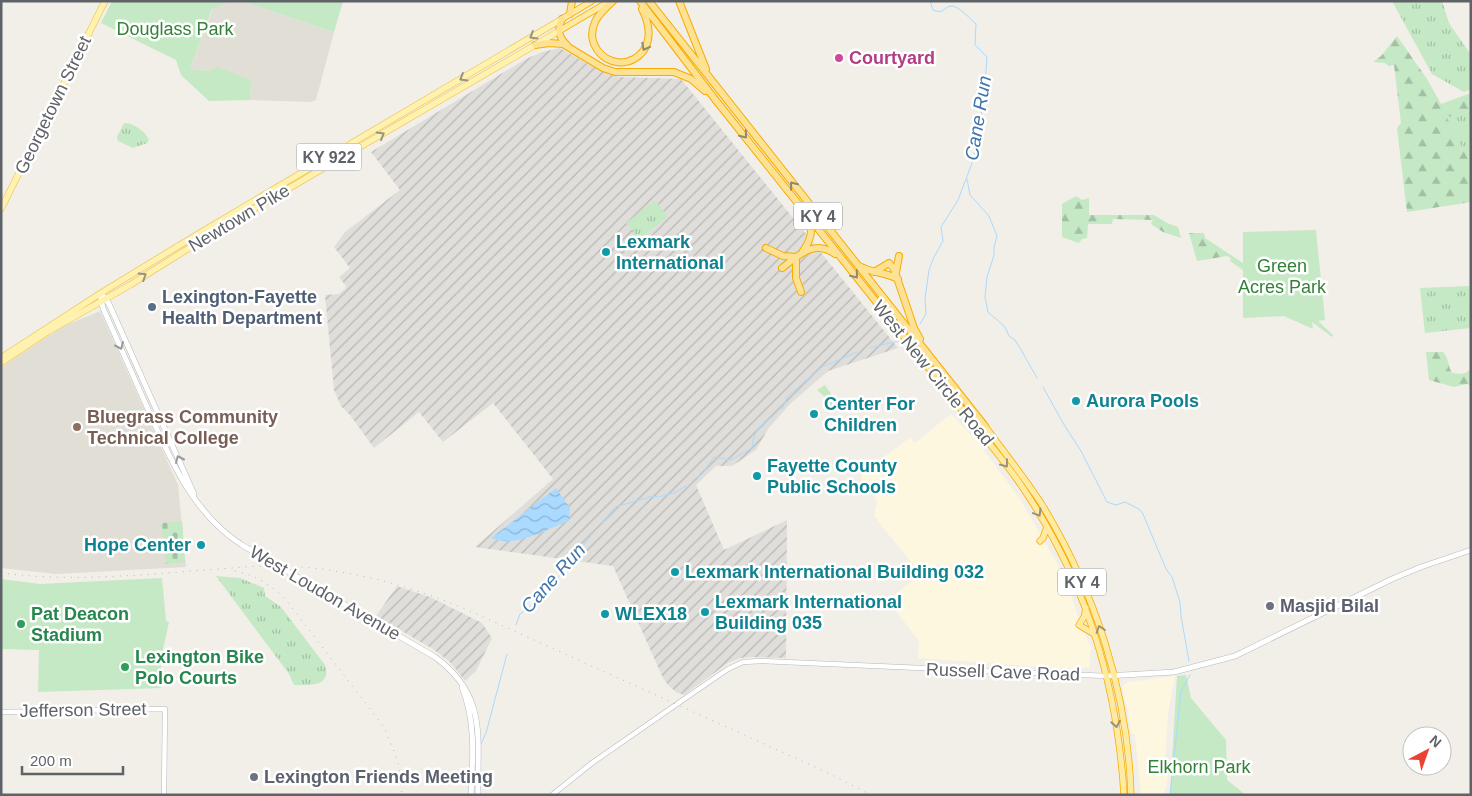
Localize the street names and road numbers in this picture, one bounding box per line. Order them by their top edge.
street label: Georgetown Street [11,33,95,177]
road number: KY 922 [296,144,362,170]
street label: Newtown Pike [185,180,293,256]
road number: KY 4 [794,202,842,230]
street label: West New Circle Road [868,296,998,450]
street label: West Loudon Avenue [246,542,404,644]
road number: KY 4 [1058,568,1106,596]
street label: Russell Cave Road [926,659,1080,685]
street label: Jefferson Street [19,699,147,721]

